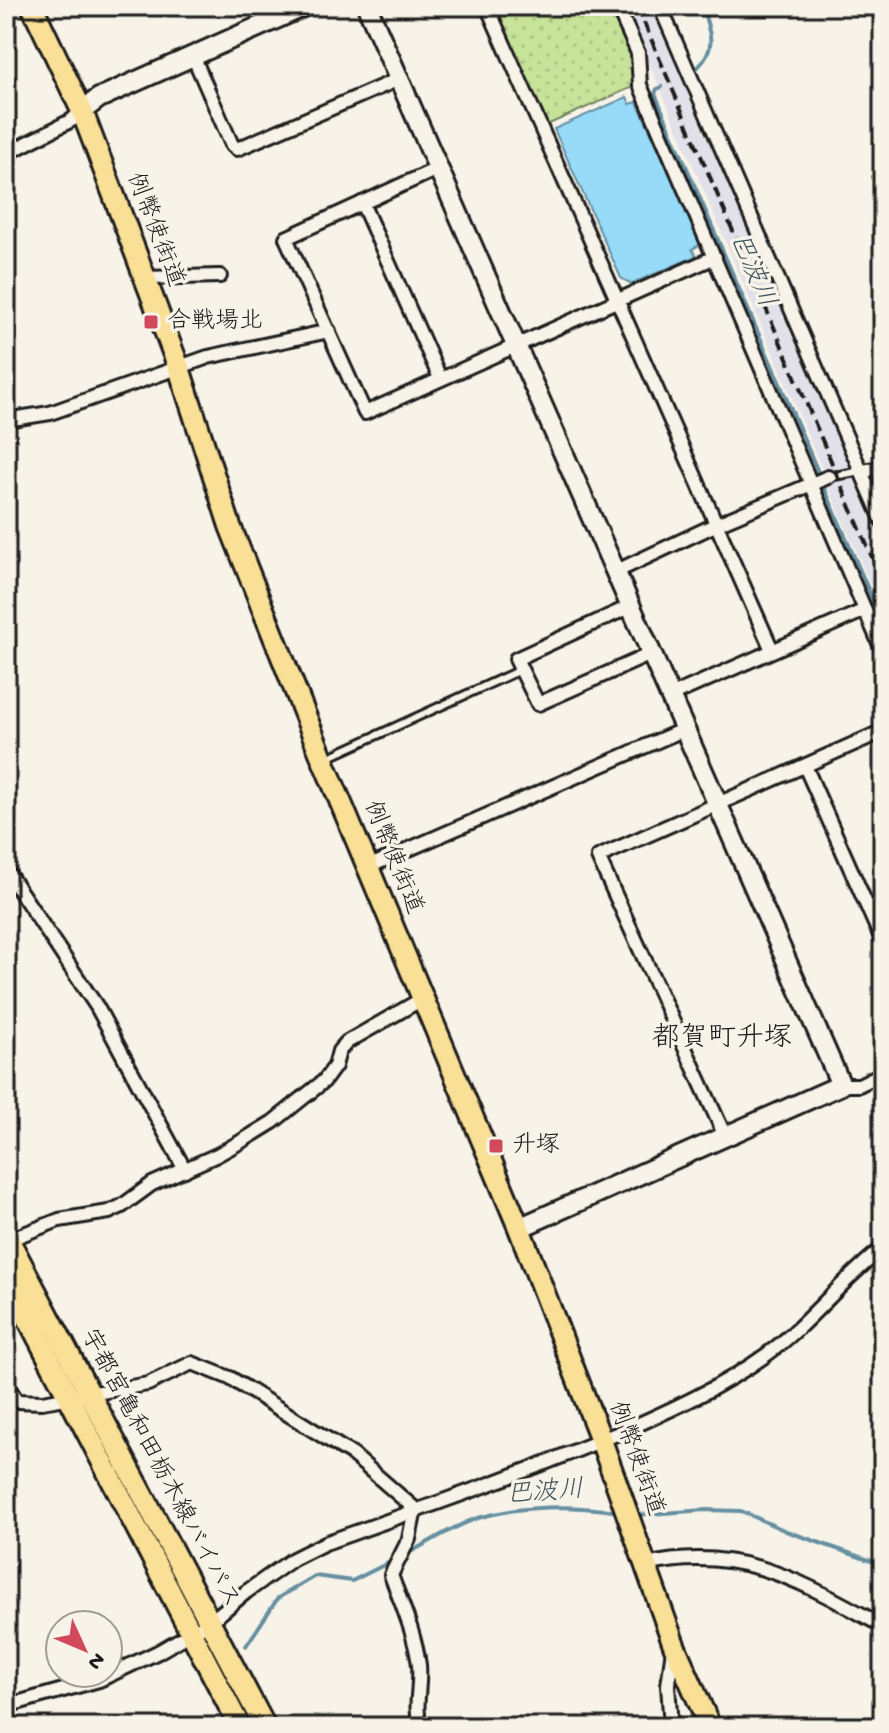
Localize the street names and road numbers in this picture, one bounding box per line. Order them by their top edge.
street label: 例幣使街道 [119,168,190,291]
street label: 例幣使街道 [356,797,429,919]
street label: 宇都宮亀和田栃木線バイパス [73,1324,246,1613]
street label: 例幣使街道 [601,1397,670,1520]

